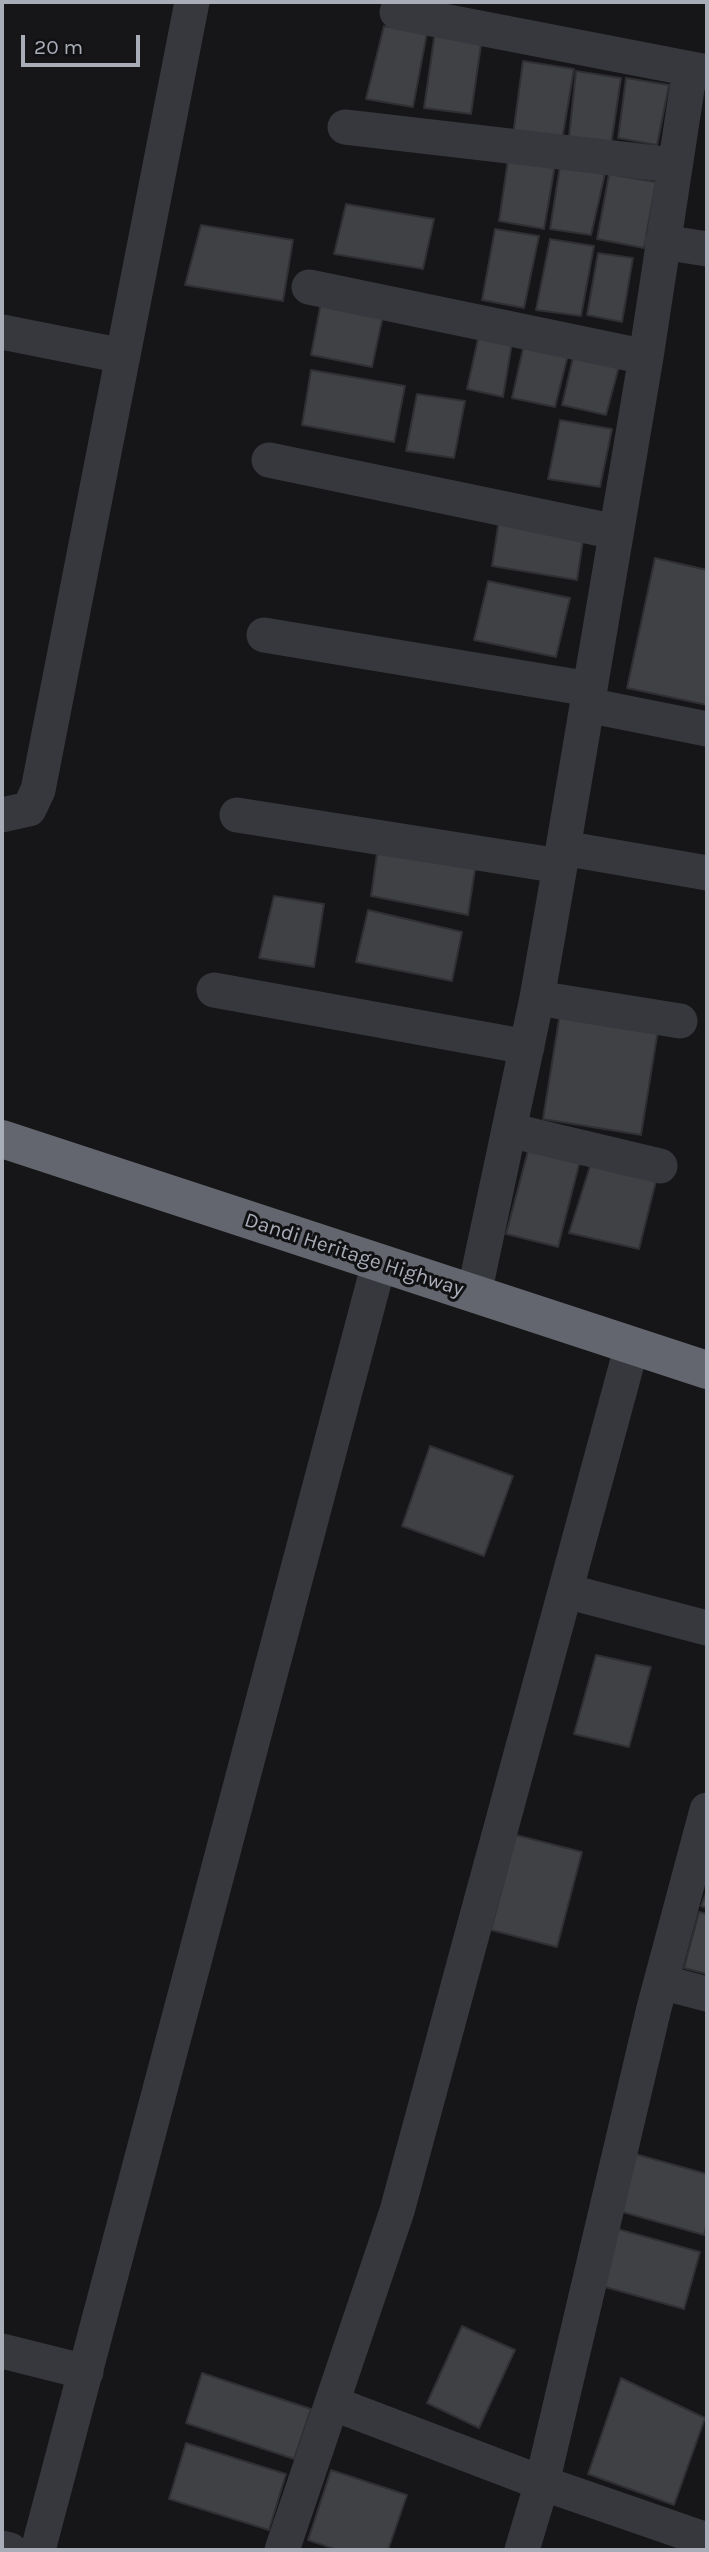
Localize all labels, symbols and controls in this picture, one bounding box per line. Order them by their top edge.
scale bar [24,21,144,65]
text: 20 m [34,35,83,59]
street label: Dandi Heritage Highway [241,1208,467,1302]

